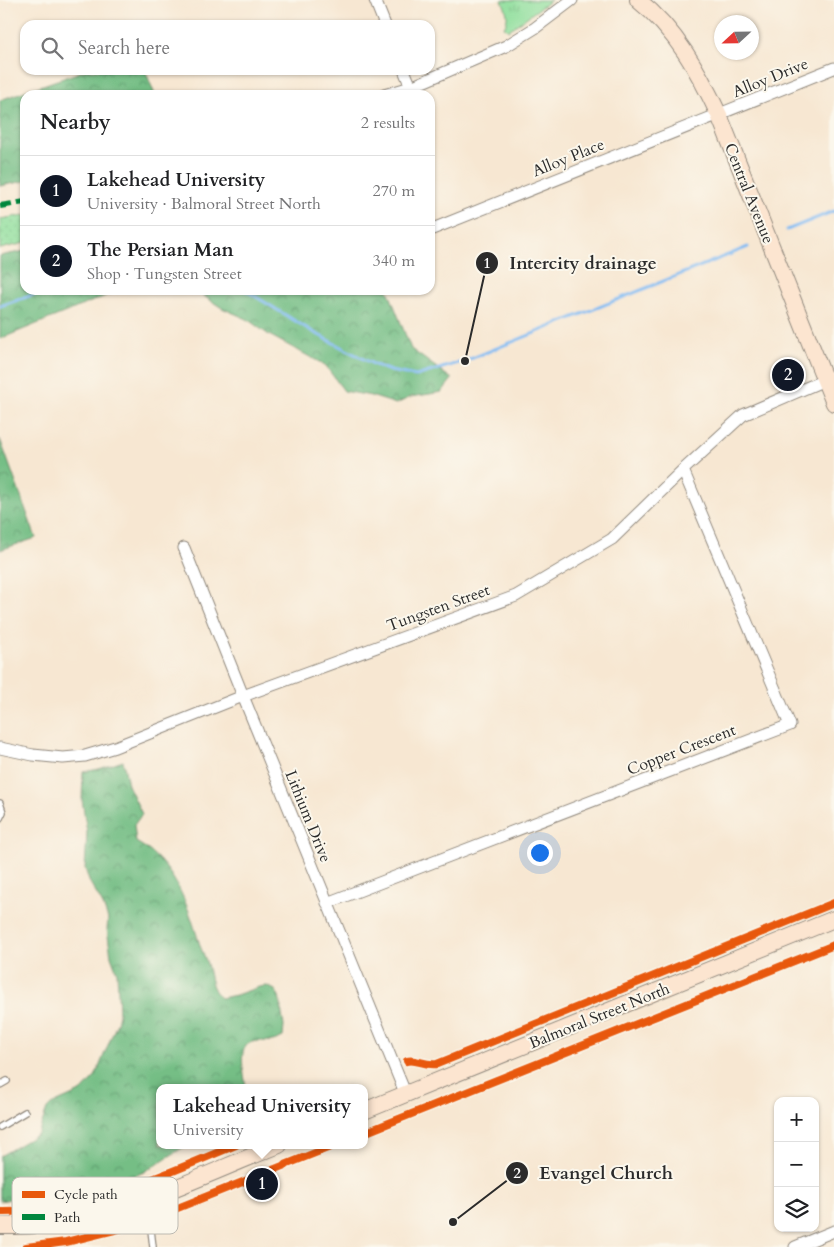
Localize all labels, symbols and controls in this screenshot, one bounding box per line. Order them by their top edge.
north arrow [714,15,759,60]
search box [20,20,435,75]
icon: search [38,34,66,62]
text: Search here [78,35,170,61]
street label: Alloy Drive [729,53,811,103]
text: Nearby [40,108,111,137]
text: 2 results [361,112,415,134]
street label: Alloy Place [529,134,608,182]
street label: Central Avenue [719,140,779,247]
text: Lakehead University [87,167,265,193]
text: 1 [52,180,60,202]
text: 270 m [373,180,415,202]
text: University · Balmoral Street North [87,193,321,215]
text: The Persian Man [87,237,234,263]
callout: Intercity drainage [475,246,667,279]
text: 2 [52,250,60,272]
text: 340 m [373,250,415,272]
text: Intercity drainage [509,251,657,276]
text: 1 [483,253,491,273]
text: Shop · Tungsten Street [87,263,242,285]
pin: 2 [772,356,804,394]
street label: Tungsten Street [384,579,493,637]
street label: Copper Crescent [624,719,739,781]
street label: Lithium Drive [280,767,337,866]
your location [527,840,553,866]
street label: Balmoral Street North [526,978,673,1054]
popup [156,1084,368,1149]
text: Lakehead University [173,1093,351,1119]
map controls [774,1097,819,1232]
button: + [774,1097,819,1142]
text: University [173,1119,244,1141]
button: − [774,1142,819,1187]
callout: Evangel Church [504,1156,683,1189]
text: Evangel Church [539,1161,673,1186]
text: 2 [513,1163,521,1183]
pin: 1 [246,1165,278,1203]
legend [12,1177,178,1234]
text: Cycle path [54,1185,118,1204]
button: layers [774,1187,819,1232]
text: Path [54,1208,81,1227]

